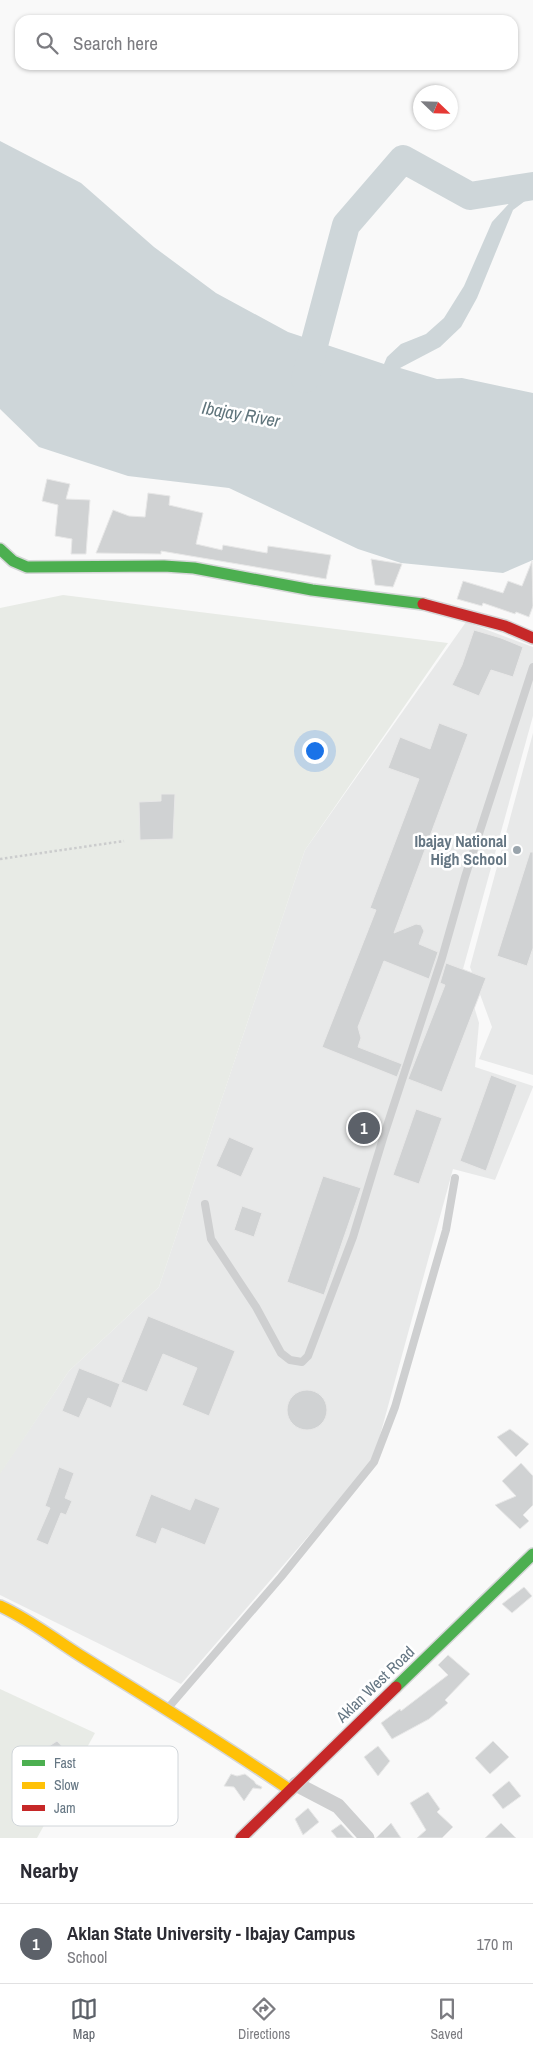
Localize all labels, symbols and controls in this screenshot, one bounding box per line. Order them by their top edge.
search box [15,15,518,70]
icon: search [33,29,61,57]
text: Search here [73,30,158,56]
north arrow [413,85,458,130]
water label: Ibajay River [200,395,283,433]
your location [302,738,328,764]
place label: Ibajay National High School [414,830,507,870]
marker: Ibajay National High School [511,844,523,856]
pin: 1 [348,1109,380,1147]
street label: Aklan West Road [330,1641,419,1728]
legend [12,1746,178,1826]
text: Fast [54,1754,76,1772]
text: Slow [54,1776,80,1794]
text: Jam [54,1799,76,1817]
text: Nearby [20,1856,78,1885]
text: Aklan State University - Ibajay Campus [67,1920,355,1946]
text: 1 [32,1933,40,1955]
text: 170 m [477,1933,513,1955]
text: School [67,1946,107,1968]
tab: Map [70,1995,98,2043]
tab: Directions [238,1995,290,2043]
tab: Saved [430,1995,463,2043]

